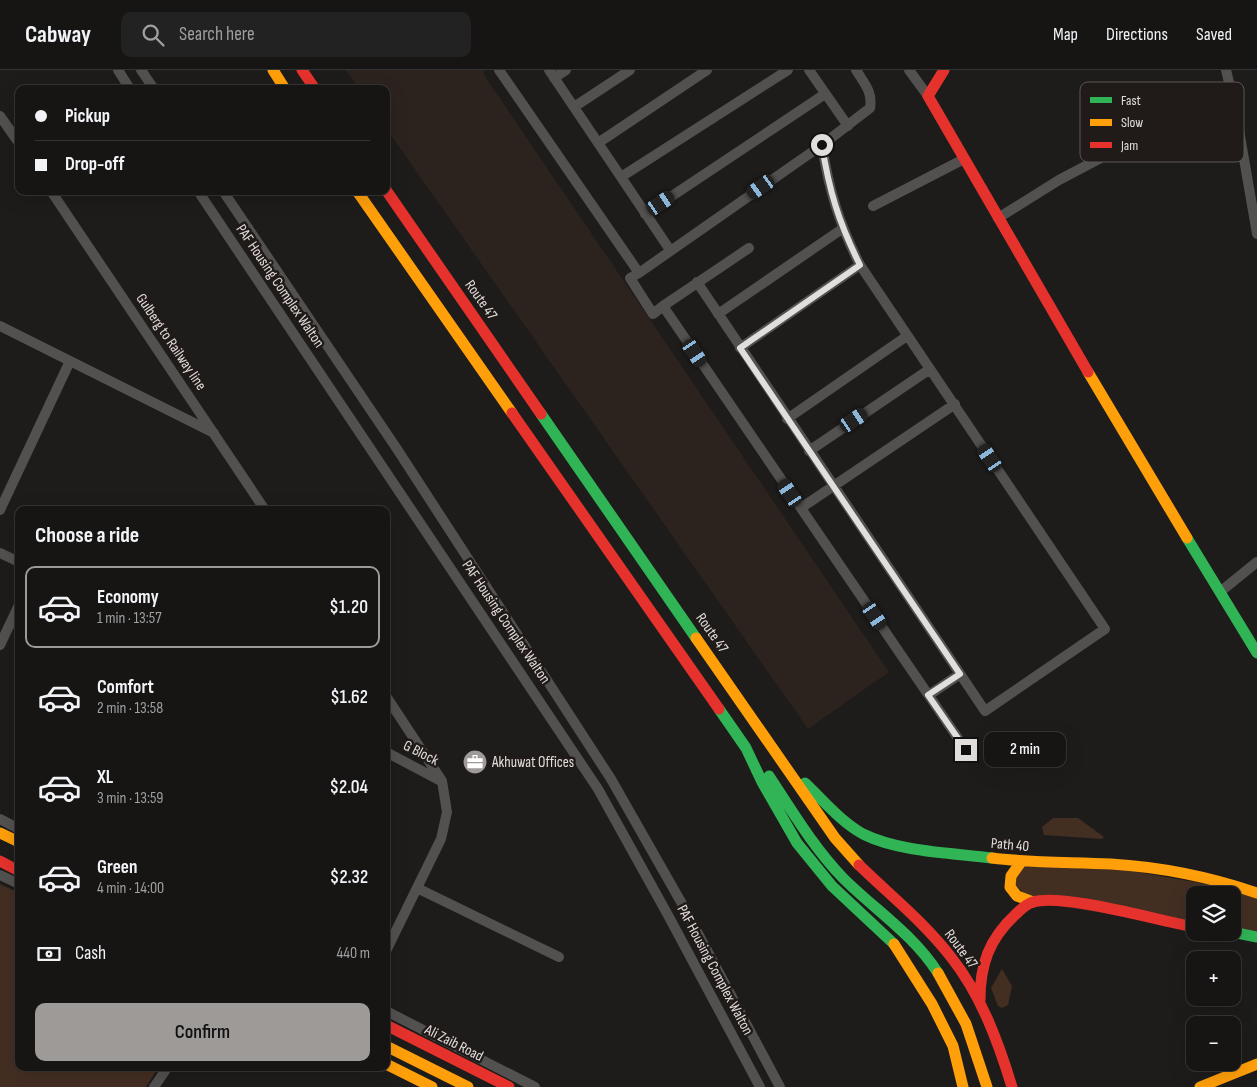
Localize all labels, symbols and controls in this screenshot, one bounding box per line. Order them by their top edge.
search box [121,12,471,57]
text: Cabway [25,20,91,49]
icon: search [139,21,167,49]
text: Search here [179,23,255,46]
text: Map [1053,24,1078,45]
text: Directions [1106,24,1168,45]
text: Saved [1196,24,1232,45]
legend [1080,82,1244,162]
text: Fast [1121,92,1141,109]
text: Pickup [65,105,110,128]
text: Slow [1121,114,1143,131]
route start [811,134,833,156]
text: Jam [1120,137,1138,154]
text: Drop-off [65,153,125,176]
car [744,172,777,202]
car [644,188,677,218]
street label: PAF Housing Complex Walton [232,221,328,351]
street label: Route 47 [461,276,501,324]
street label: Gulberg to Railway line [132,290,210,394]
car [680,336,709,370]
car [837,405,870,435]
car [975,441,1004,475]
car [775,476,804,510]
text: Choose a ride [35,522,139,549]
street label: PAF Housing Complex Walton [458,557,554,687]
icon: car [37,585,82,630]
text: Economy [97,586,159,609]
text: $1.20 [329,596,368,619]
car [860,599,889,633]
text: 1 min · 13:57 [97,609,162,628]
street label: Route 47 [692,609,732,657]
icon: car [37,675,82,720]
text: Comfort [97,676,154,699]
text: $1.62 [330,686,368,709]
text: 2 min · 13:58 [97,699,163,718]
callout: 2 min [984,732,1066,768]
street label: G Block [400,736,442,770]
route end [955,739,977,761]
text: 2 min [1010,740,1040,759]
office icon: Akhuwat Offices [462,749,488,775]
place label: Akhuwat Offices [491,753,574,772]
icon: car [37,765,82,810]
text: XL [97,766,113,789]
text: $2.04 [329,776,368,799]
text: 3 min · 13:59 [97,789,163,808]
street label: Path 40 [990,834,1030,856]
icon: car [37,855,82,900]
text: Green [97,856,137,879]
text: $2.32 [330,866,368,889]
text: 4 min · 14:00 [97,879,164,898]
map controls [1186,886,1241,1071]
button: layers [1186,886,1241,941]
street label: PAF Housing Complex Walton [673,902,757,1038]
street label: Route 47 [940,926,982,972]
icon: cash [35,940,63,968]
text: Cash [75,942,106,965]
text: 440 m [337,944,370,963]
button: + [1186,951,1241,1006]
button: Confirm [35,1003,370,1061]
button: − [1186,1016,1241,1071]
street label: Ali Zaib Road [421,1020,486,1066]

